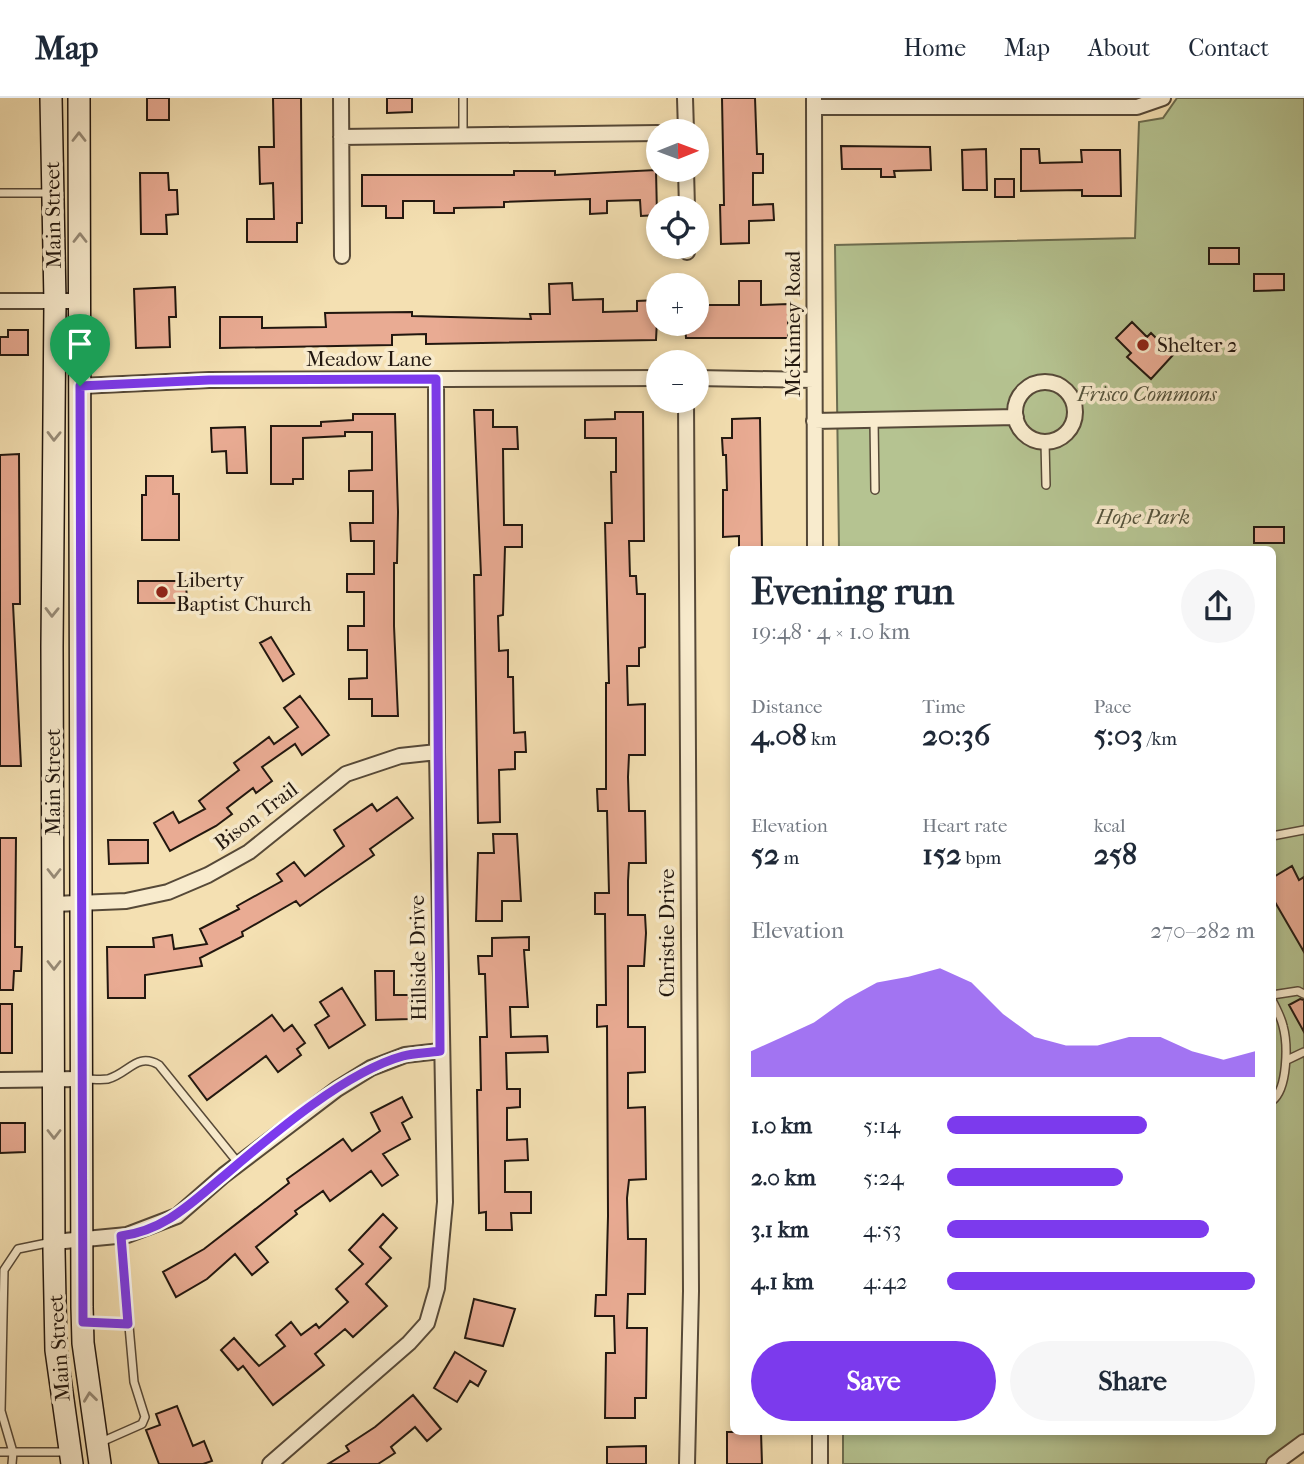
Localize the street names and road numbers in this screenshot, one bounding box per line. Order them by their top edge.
street label: Main Street [40,161,66,269]
street label: McKinney Road [781,250,805,397]
street label: Meadow Lane [306,347,432,371]
street label: Main Street [41,728,65,836]
street label: Bison Trail [210,777,303,855]
street label: Christie Drive [655,869,679,997]
street label: Hillside Drive [405,895,431,1021]
street label: Main Street [43,1293,75,1402]

